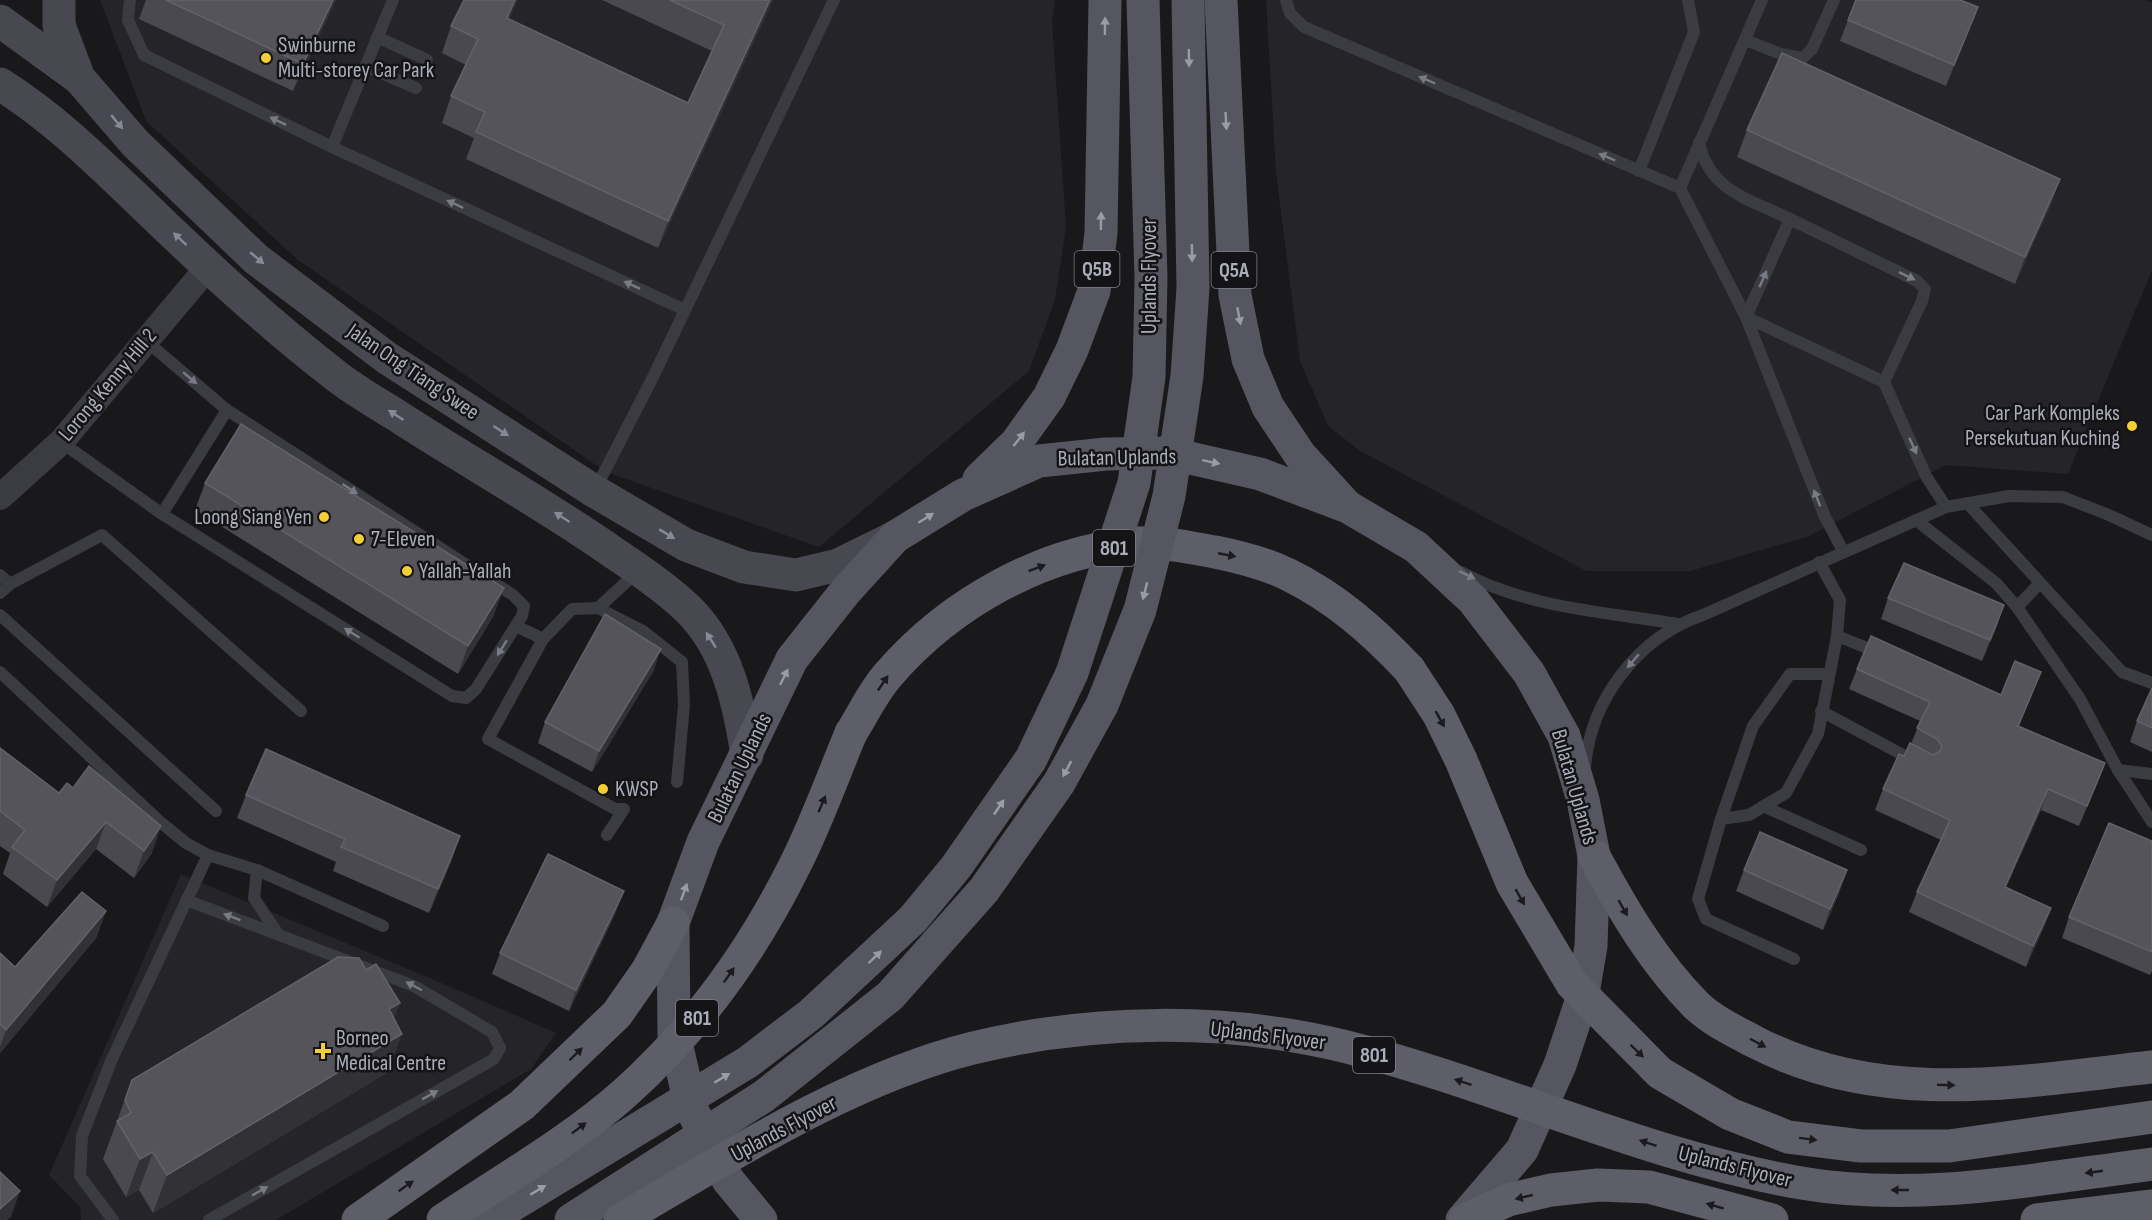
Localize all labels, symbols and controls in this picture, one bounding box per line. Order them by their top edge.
one-way arrow [1100,17,1110,36]
place label: Swinburne Multi-storey Car Park [278,32,435,84]
one-way arrow [1184,49,1194,68]
marker: Swinburne Multi-storey Car Park [259,51,273,65]
one-way arrow [1418,75,1436,85]
one-way arrow [1222,112,1231,131]
one-way arrow [110,115,123,130]
one-way arrow [270,116,287,125]
one-way arrow [1597,152,1615,162]
one-way arrow [446,199,463,208]
one-way arrow [1096,212,1106,231]
street label: Uplands Flyover [1136,218,1163,334]
one-way arrow [173,233,188,246]
one-way arrow [1187,244,1197,263]
one-way arrow [249,251,264,264]
road number: Q5B [1074,251,1120,287]
road number: Q5A [1212,252,1256,288]
one-way arrow [1758,269,1768,287]
one-way arrow [1898,271,1915,280]
one-way arrow [623,281,640,290]
one-way arrow [1235,306,1244,325]
street label: Jalan Ong Tiang Swee [341,317,484,426]
street label: Lorong Kenny Hill 2 [53,323,163,447]
one-way arrow [182,371,197,384]
place label: Car Park Kompleks Persekutuan Kuching [1965,400,2120,452]
one-way arrow [388,409,404,421]
marker: Car Park Kompleks Persekutuan Kuching [2125,419,2139,433]
one-way arrow [493,426,510,437]
one-way arrow [1012,431,1024,446]
one-way arrow [1908,438,1918,456]
street label: Bulatan Uplands [1057,443,1177,473]
one-way arrow [1201,458,1220,467]
one-way arrow [341,483,357,495]
one-way arrow [1812,489,1822,507]
place label: Loong Siang Yen [194,504,312,531]
marker: Loong Siang Yen [317,510,331,524]
one-way arrow [554,511,570,522]
one-way arrow [918,512,934,523]
place label: 7-Eleven [371,526,435,553]
one-way arrow [659,529,676,539]
road number: 801 [1093,530,1135,566]
marker: 7-Eleven [352,532,366,546]
one-way arrow [1218,551,1237,560]
place label: Yallah-Yallah [419,558,511,585]
one-way arrow [1028,563,1046,572]
marker: Yallah-Yallah [400,564,414,578]
one-way arrow [1458,569,1476,579]
one-way arrow [1139,582,1149,600]
one-way arrow [344,628,360,639]
one-way arrow [706,632,717,648]
one-way arrow [497,639,508,656]
one-way arrow [1627,653,1640,668]
one-way arrow [779,669,788,686]
one-way arrow [877,675,888,692]
street label: Bulatan Uplands [702,709,778,827]
one-way arrow [1435,711,1445,728]
street label: Bulatan Uplands [1545,726,1603,848]
one-way arrow [1062,761,1072,778]
place label: KWSP [615,776,658,803]
marker: KWSP [596,782,610,796]
one-way arrow [818,795,827,813]
one-way arrow [993,799,1005,815]
one-way arrow [680,883,690,901]
one-way arrow [1515,889,1525,906]
one-way arrow [1617,900,1628,916]
one-way arrow [223,912,241,922]
one-way arrow [867,950,881,964]
one-way arrow [723,967,735,983]
one-way arrow [405,981,422,991]
road number: 801 [676,1000,718,1036]
street label: Uplands Flyover [1209,1016,1327,1056]
place label: Borneo Medical Centre [336,1025,446,1077]
road number: 801 [1353,1037,1395,1073]
one-way arrow [1750,1038,1767,1048]
marker: Borneo Medical Centre [314,1042,332,1060]
one-way arrow [1629,1044,1644,1057]
one-way arrow [568,1047,583,1061]
one-way arrow [714,1072,730,1083]
one-way arrow [1454,1077,1472,1086]
one-way arrow [1937,1080,1956,1090]
one-way arrow [422,1090,439,1100]
street label: Uplands Flyover [727,1090,841,1168]
one-way arrow [570,1122,586,1134]
one-way arrow [1798,1135,1817,1144]
one-way arrow [1639,1138,1657,1148]
street label: Uplands Flyover [1676,1140,1794,1194]
one-way arrow [2084,1167,2103,1176]
one-way arrow [398,1181,413,1193]
one-way arrow [530,1184,546,1195]
one-way arrow [1891,1185,1910,1195]
one-way arrow [252,1186,269,1196]
one-way arrow [1514,1192,1533,1202]
one-way arrow [1706,1201,1724,1210]

